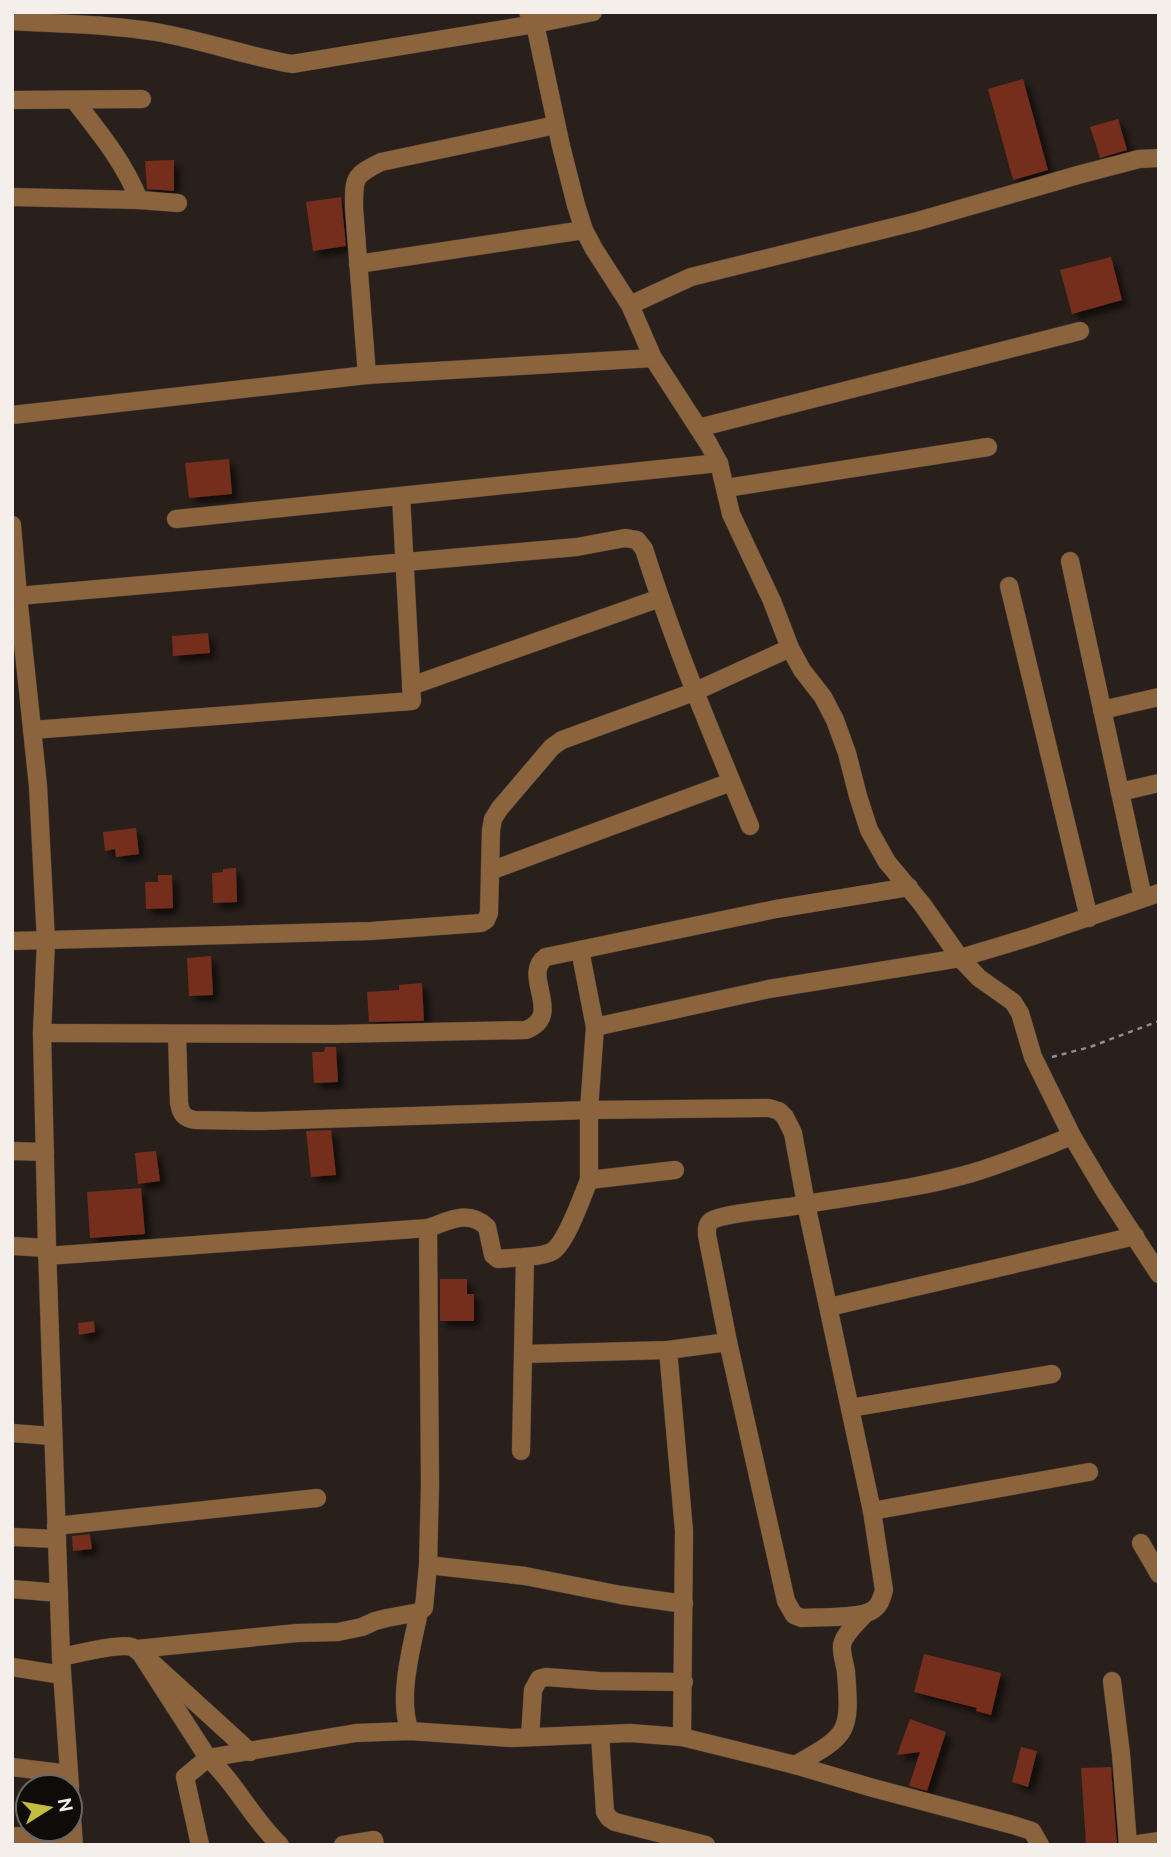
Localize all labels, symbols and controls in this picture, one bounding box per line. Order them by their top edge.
north arrow [14,1773,84,1843]
text: N [54,1796,78,1814]

